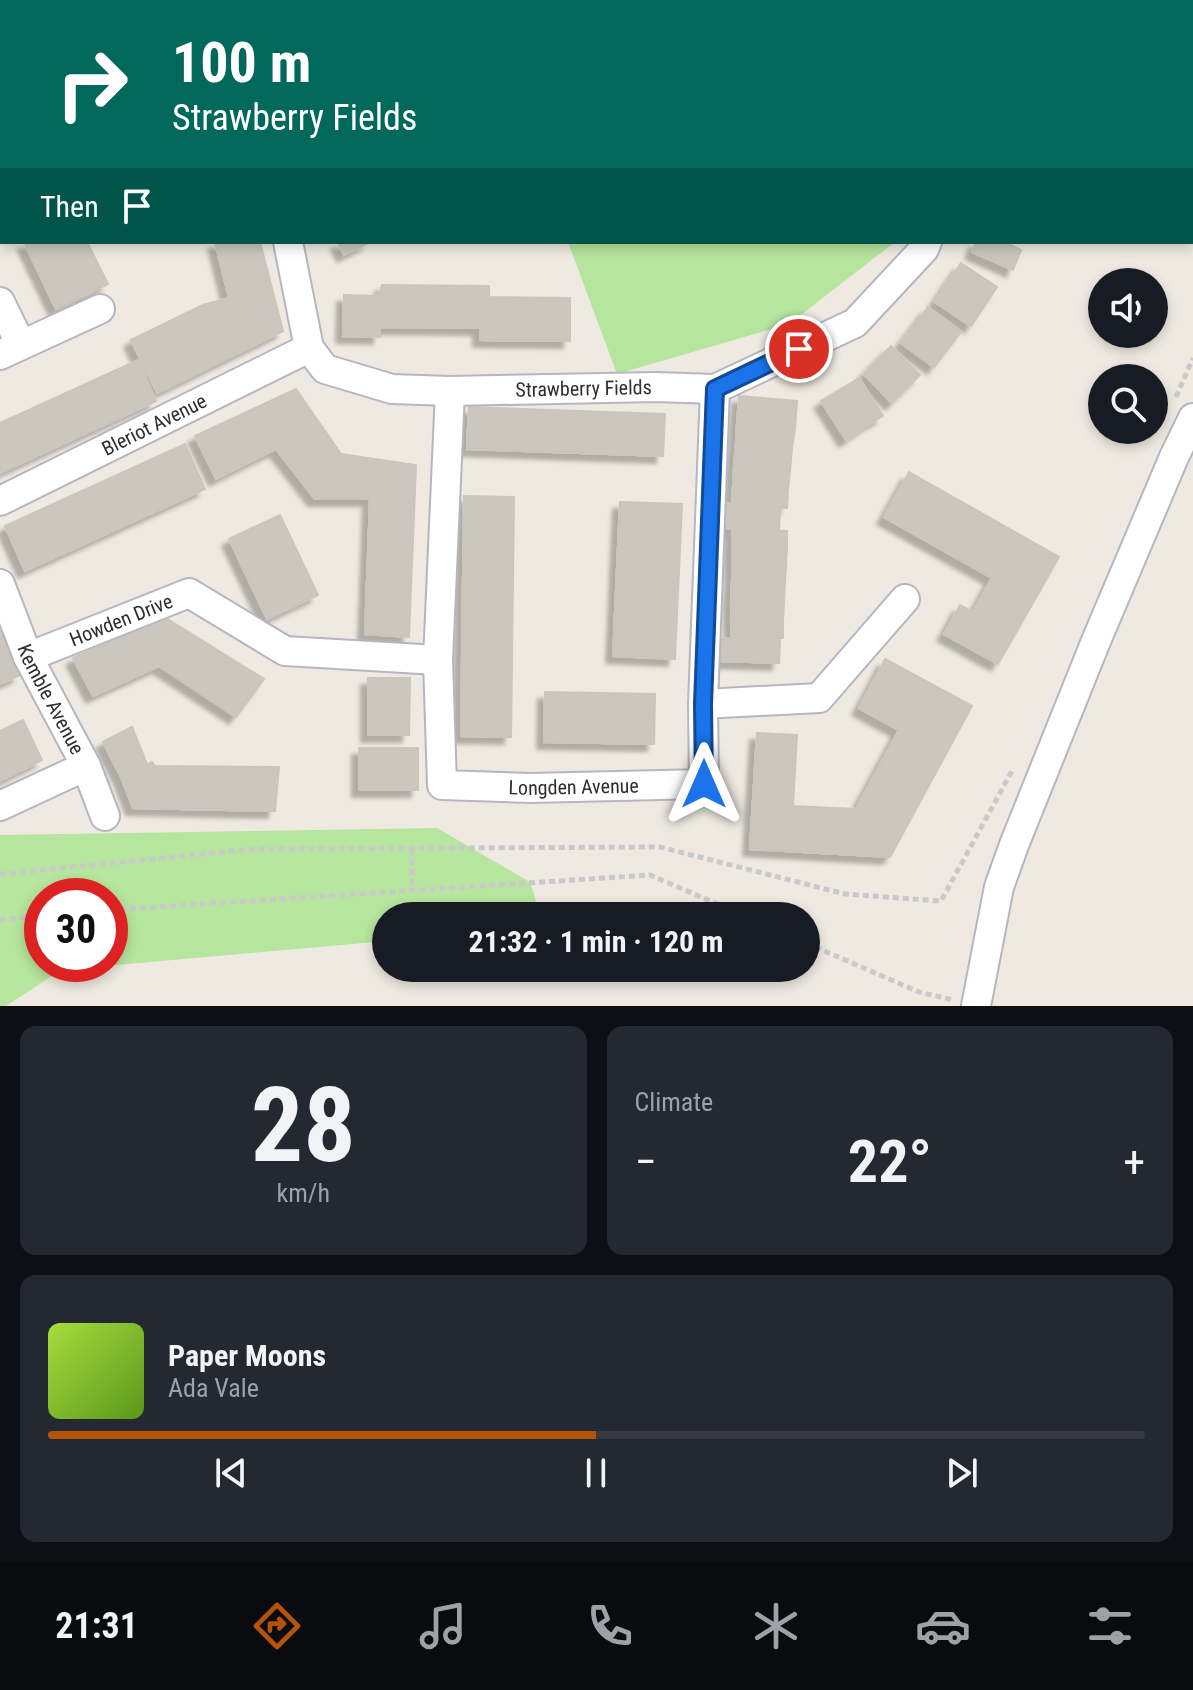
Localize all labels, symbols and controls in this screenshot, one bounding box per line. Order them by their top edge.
text: 100 m [172,30,311,96]
icon: right [40,32,144,136]
text: Strawberry Fields [172,97,417,139]
icon: arrive [115,184,159,228]
text: Then [40,189,99,224]
map controls [1088,268,1168,444]
button: sound [1088,268,1168,348]
pin [765,315,833,383]
icon: arrive [777,327,821,371]
button: search [1088,364,1168,444]
street label: Strawberry Fields [515,375,652,402]
street label: Bleriot Avenue [98,389,210,461]
street label: Howden Drive [66,589,176,651]
street label: Kemble Avenue [12,641,90,758]
position arrow [662,742,746,826]
street label: Longden Avenue [508,774,639,800]
speed limit sign: 30 [24,878,128,982]
text: 21:32 · 1 min · 120 m [469,924,723,959]
text: 28 [251,1065,356,1186]
text: Climate [635,1087,713,1117]
text: 22° [848,1126,932,1197]
text: − [635,1136,657,1188]
text: + [1123,1136,1145,1188]
text: km/h [277,1178,330,1208]
text: Paper Moons [168,1338,326,1373]
text: Ada Vale [168,1373,259,1403]
icon: previous [209,1451,253,1495]
icon: pause [574,1451,618,1495]
icon: next [940,1451,984,1495]
icon: directions [249,1598,305,1654]
icon: music [415,1598,471,1654]
icon: phone [582,1598,638,1654]
icon: climate [748,1598,804,1654]
icon: car [915,1598,971,1654]
icon: filters [1082,1598,1138,1654]
text: 21:31 [55,1605,138,1647]

